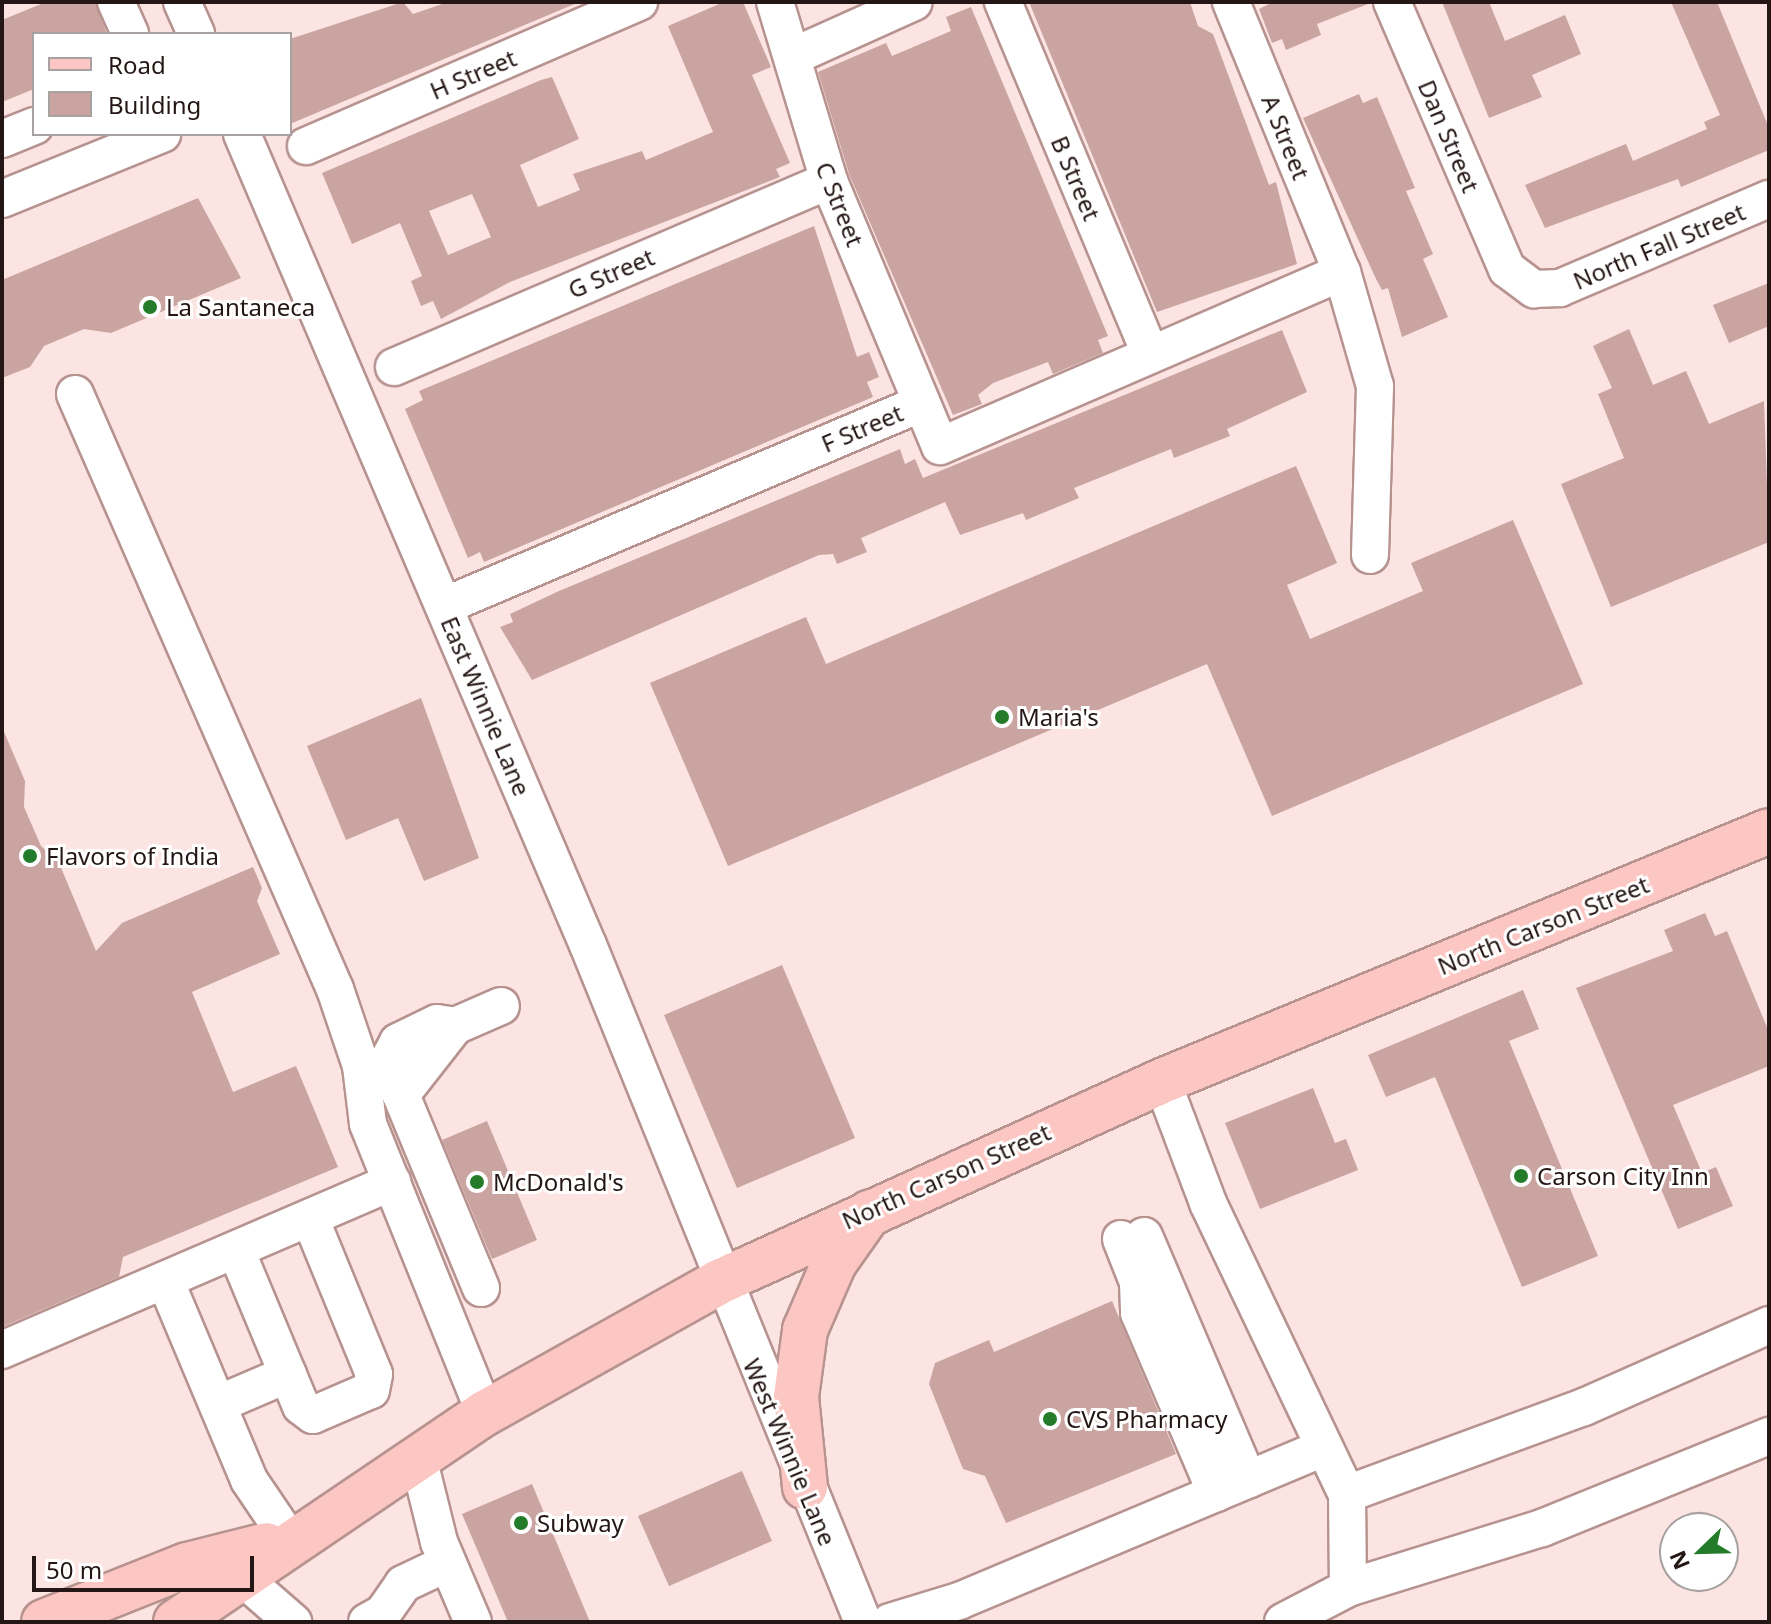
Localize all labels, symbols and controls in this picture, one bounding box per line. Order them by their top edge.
legend [32,32,292,136]
street label: H Street [425,43,521,105]
text: Road [108,48,166,81]
street label: Dan Street [1412,76,1486,196]
text: Building [108,88,201,121]
street label: A Street [1256,91,1316,183]
street label: B Street [1045,131,1107,225]
street label: C Street [810,158,870,250]
street label: North Fall Street [1569,197,1749,295]
street label: G Street [564,242,658,304]
place label: La Santaneca [166,293,315,321]
marker: La Santaneca [141,298,159,316]
street label: F Street [817,398,907,458]
street label: East Winnie Lane [435,612,537,800]
place label: Maria's [1018,703,1099,731]
marker: Maria's [993,708,1011,726]
place label: Flavors of India [46,842,219,870]
marker: Flavors of India [21,847,39,865]
street label: North Carson Street [1433,869,1653,981]
street label: North Carson Street [837,1117,1055,1235]
place label: Carson City Inn [1537,1162,1709,1190]
marker: Carson City Inn [1512,1167,1530,1185]
place label: McDonald's [493,1168,624,1196]
marker: McDonald's [468,1173,486,1191]
street label: West Winnie Lane [738,1354,842,1550]
place label: CVS Pharmacy [1066,1405,1227,1433]
marker: CVS Pharmacy [1041,1410,1059,1428]
place label: Subway [537,1509,624,1537]
north arrow [1659,1512,1739,1592]
marker: Subway [512,1514,530,1532]
scale bar [36,1540,258,1590]
text: N [1661,1547,1696,1575]
text: 50 m [46,1553,102,1586]

